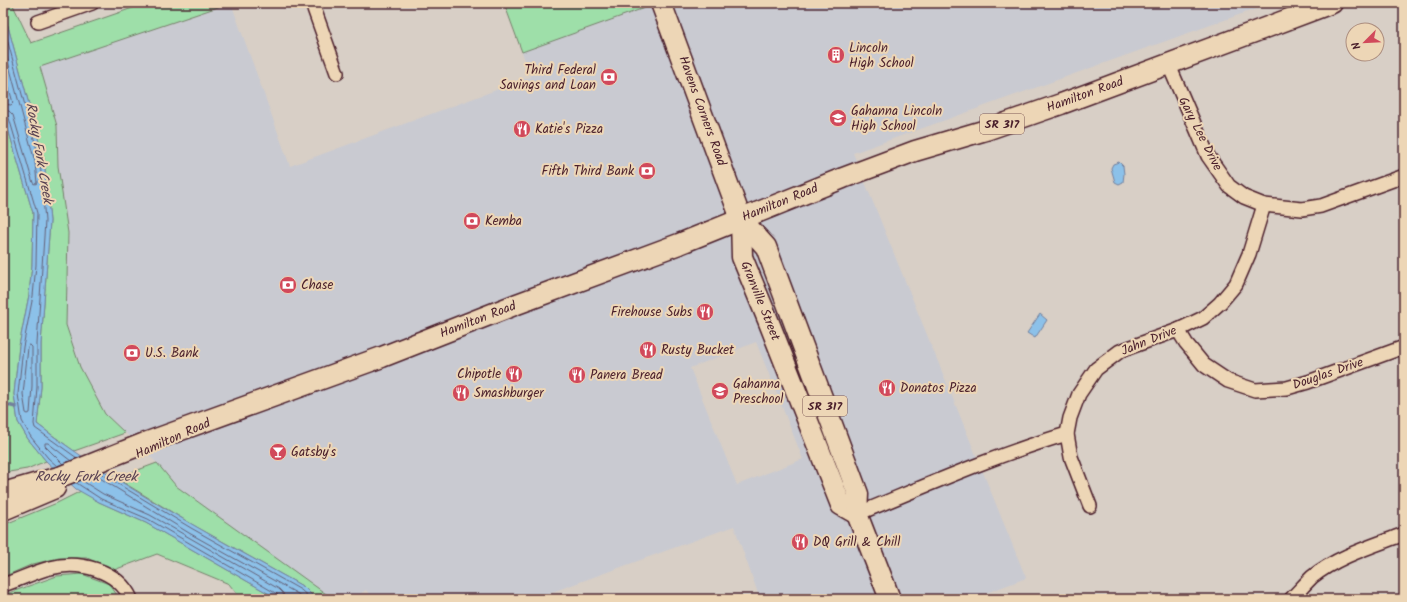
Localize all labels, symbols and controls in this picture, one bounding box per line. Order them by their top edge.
north arrow [1345,22,1385,62]
place label: Lincoln High School [849,38,914,74]
text: N [1347,39,1366,52]
building icon: Lincoln High School [826,45,846,65]
street label: Havens Corners Road [672,53,732,169]
place label: Third Federal Savings and Loan [500,60,596,96]
bank icon: Third Federal Savings and Loan [599,67,619,87]
street label: Hamilton Road [1044,71,1127,119]
street label: Gary Lee Drive [1172,93,1228,175]
water label: Rocky Fork Creek [19,101,59,208]
place label: Gahanna Lincoln High School [851,101,942,137]
school or university icon: Gahanna Lincoln High School [828,108,848,128]
road number: SR 317 [980,114,1024,134]
restaurant icon: Katie's Pizza [512,119,532,139]
place label: Katie's Pizza [535,119,603,140]
place label: Fifth Third Bank [542,161,635,182]
bank icon: Fifth Third Bank [637,161,657,181]
street label: Hamilton Road [739,178,822,228]
bank icon: Kemba [462,211,482,231]
place label: Kemba [485,211,522,232]
street label: Granville Street [734,258,786,345]
bank icon: Chase [278,275,298,295]
place label: Chase [301,275,333,296]
street label: Hamilton Road [437,296,520,344]
place label: Firehouse Subs [611,302,692,323]
restaurant icon: Firehouse Subs [695,302,715,322]
street label: Jahn Drive [1118,320,1180,362]
restaurant icon: Rusty Bucket [638,340,658,360]
place label: Rusty Bucket [661,340,735,361]
bank icon: U.S. Bank [122,343,142,363]
place label: U.S. Bank [145,343,199,364]
street label: Douglas Drive [1290,352,1366,396]
place label: Chipotle [457,364,501,385]
restaurant icon: Chipotle [504,364,524,384]
restaurant icon: Panera Bread [567,365,587,385]
place label: Panera Bread [590,365,663,386]
place label: Gahanna Preschool [733,374,783,410]
restaurant icon: Donatos Pizza [877,378,897,398]
place label: Donatos Pizza [900,378,977,399]
school or university icon: Gahanna Preschool [710,381,730,401]
restaurant icon: Smashburger [451,383,471,403]
place label: Smashburger [474,383,544,404]
road number: SR 317 [803,396,847,416]
street label: Hamilton Road [132,413,215,465]
bar icon: Gatsby's [268,442,288,462]
place label: Gatsby's [291,442,336,463]
water label: Rocky Fork Creek [35,466,140,488]
restaurant icon: DQ Grill & Chill [790,532,810,552]
place label: DQ Grill & Chill [813,532,900,553]

